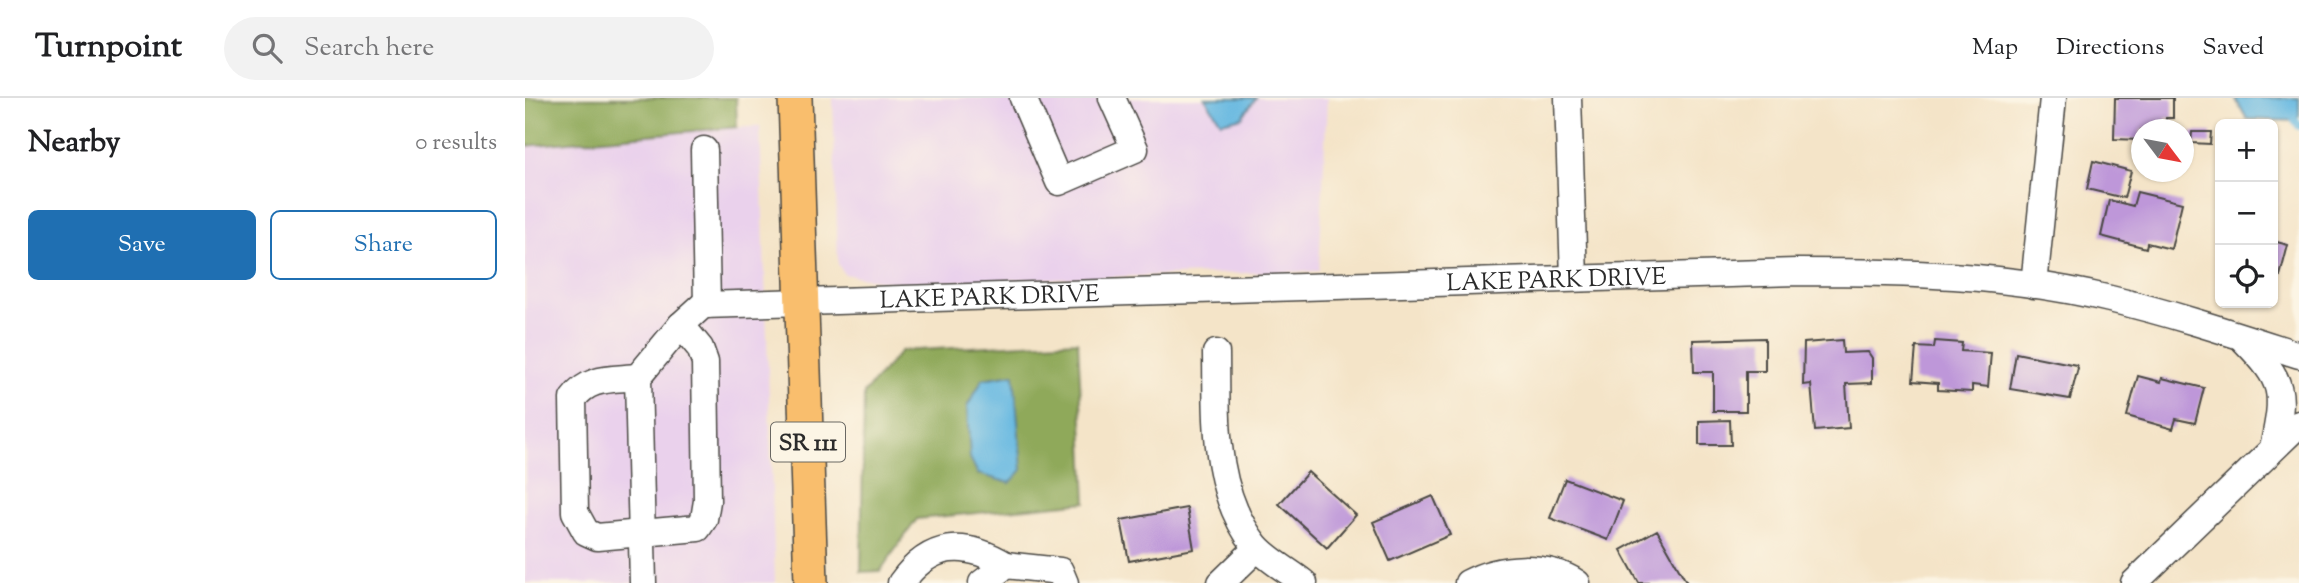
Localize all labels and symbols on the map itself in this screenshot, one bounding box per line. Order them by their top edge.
north arrow [2131,119,2194,182]
street label: LAKE PARK DRIVE [1446,261,1667,302]
street label: LAKE PARK DRIVE [879,278,1100,319]
road number: SR 111 [771,422,845,462]

